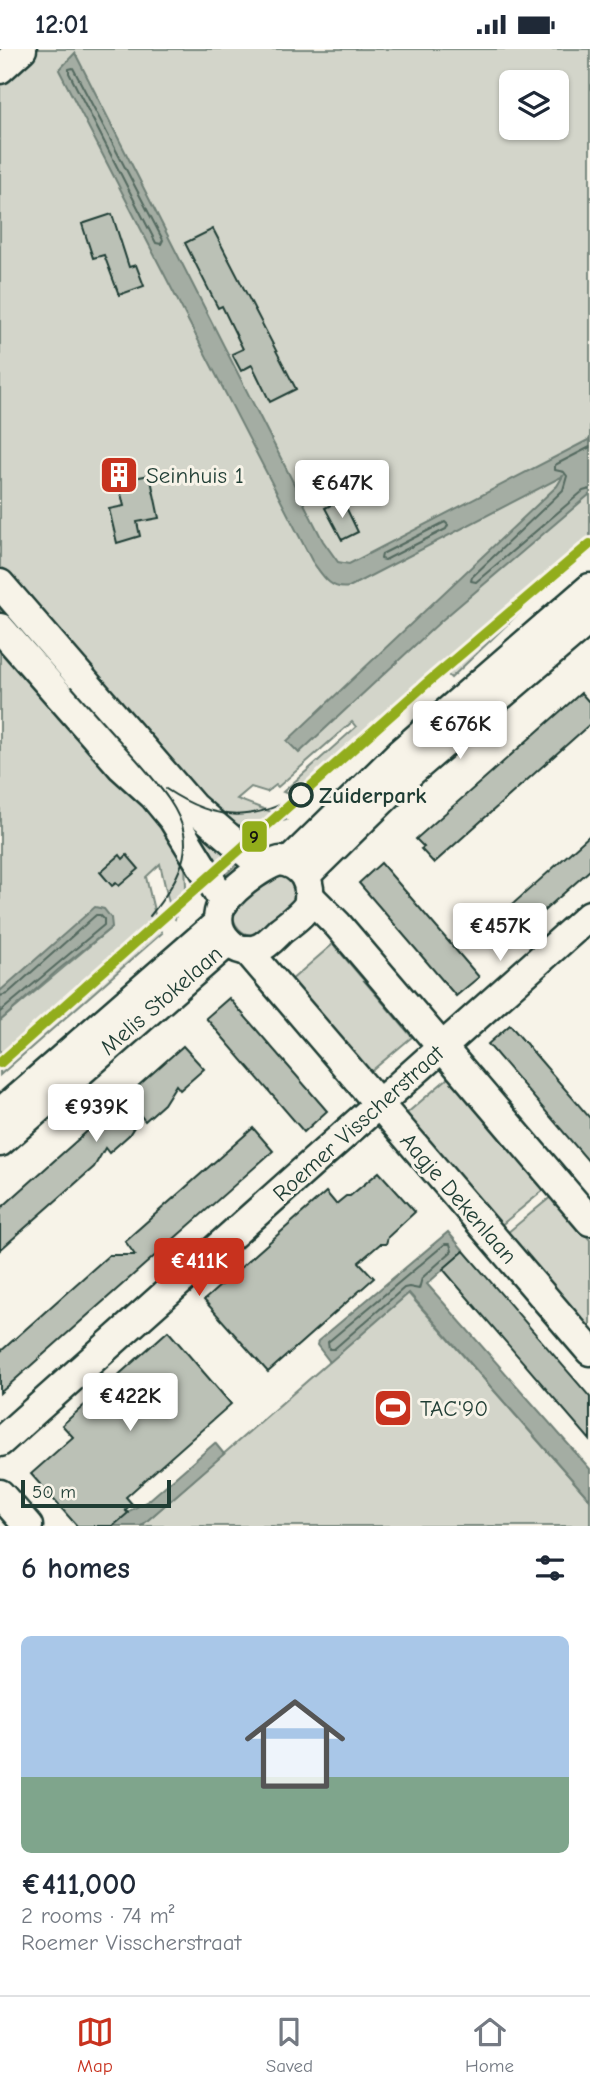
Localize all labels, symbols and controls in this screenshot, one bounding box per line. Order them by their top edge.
text: 12:01 [35,10,89,40]
map controls [499,70,569,140]
button: layers [499,70,569,140]
building icon: Seinhuis 1 [98,454,140,496]
pin: €647K [293,461,391,520]
place label: Seinhuis 1 [146,462,244,489]
text: €647K [311,469,373,496]
pin: €676K [411,701,509,761]
text: €676K [429,710,491,737]
place label: Zuiderpark [319,782,426,809]
marker: Zuiderpark [289,783,313,807]
line badge: 9 [241,820,268,853]
text: 9 [249,826,259,848]
pin: €457K [451,904,549,963]
text: €457K [469,912,531,939]
street label: Melis Stokelaan [95,940,228,1061]
street label: Roemer Visscherstraat [267,1039,450,1207]
pin: €939K [47,1085,145,1144]
text: €939K [64,1093,128,1120]
street label: Aagje Dekenlaan [394,1127,523,1269]
pin: €411K [150,1239,248,1298]
text: €411K [170,1247,228,1274]
pin: €422K [81,1373,179,1433]
text: €422K [99,1382,161,1409]
sports icon: TAC'90 [372,1387,414,1429]
place label: TAC'90 [420,1395,488,1422]
scale bar [21,1477,172,1509]
text: 50 m [32,1481,76,1503]
icon: filters [531,1549,569,1587]
text: 6 homes [21,1551,130,1586]
icon: home [232,1681,358,1807]
text: €411,000 [21,1867,137,1902]
text: 2 rooms · 74 m² [21,1902,174,1929]
text: Roemer Visscherstraat [21,1929,241,1956]
tab: Map [76,2013,114,2077]
tab: Saved [266,2013,313,2077]
tab: Home [465,2013,514,2077]

